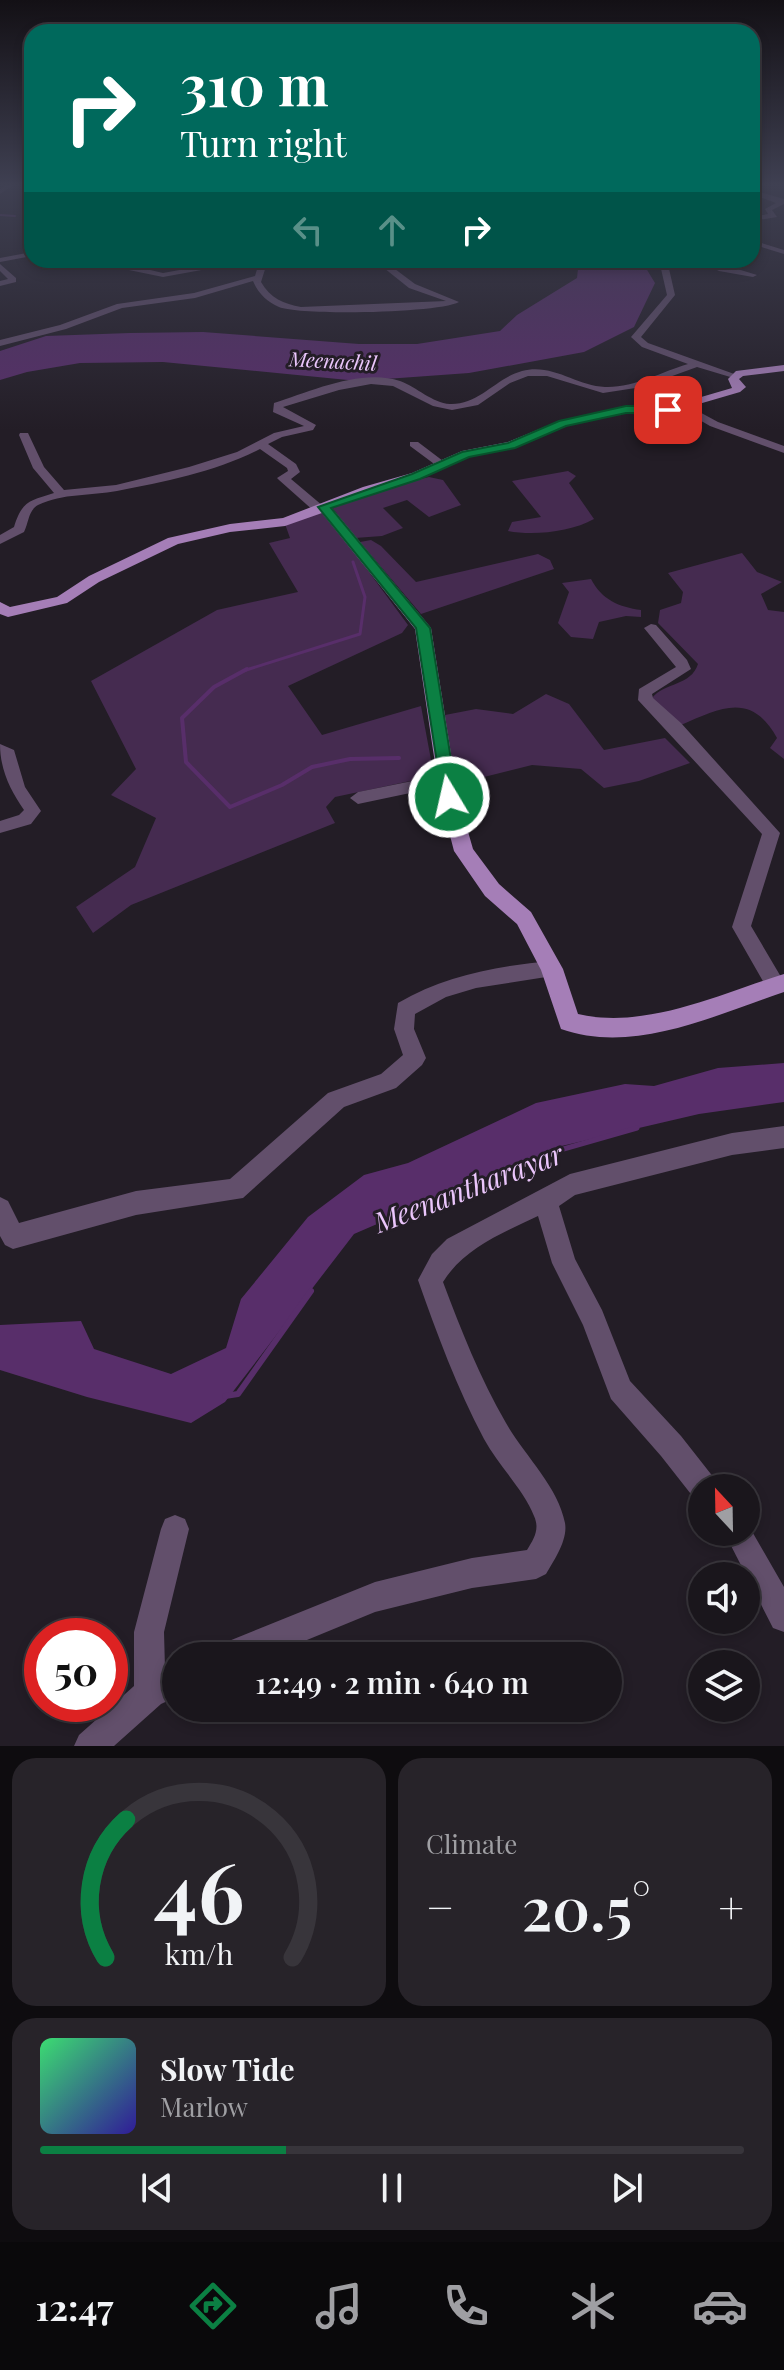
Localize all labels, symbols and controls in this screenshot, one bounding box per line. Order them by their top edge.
text: 310 m [180,46,329,121]
icon: right [48,56,152,160]
text: Turn right [180,118,347,166]
icon: left [286,208,330,252]
icon: ahead [370,208,414,252]
icon: right [454,208,498,252]
water label: Meenachil [288,344,379,376]
pin [634,376,702,444]
icon: arrive [646,388,690,432]
position arrow [407,755,491,839]
water label: Meenantharayar [367,1134,569,1240]
north arrow [688,1474,760,1546]
map controls [688,1474,760,1722]
button: sound [688,1562,760,1634]
speed limit sign: 50 [24,1618,128,1722]
button: layers [688,1650,760,1722]
text: 12:49 · 2 min · 640 m [255,1662,529,1702]
text: Climate [426,1826,517,1861]
text: 46 [154,1834,244,1945]
text: 20.5° [522,1866,651,1946]
text: − [426,1876,454,1935]
text: + [718,1876,744,1935]
text: km/h [165,1934,233,1972]
text: Slow Tide [160,2049,295,2089]
text: Marlow [160,2089,248,2124]
icon: previous [135,2166,179,2210]
icon: pause [370,2166,414,2210]
icon: next [605,2166,649,2210]
icon: directions [185,2278,241,2334]
icon: music [311,2278,367,2334]
icon: phone [438,2278,494,2334]
icon: climate [565,2278,621,2334]
icon: car [692,2278,748,2334]
text: 12:47 [35,2282,114,2330]

